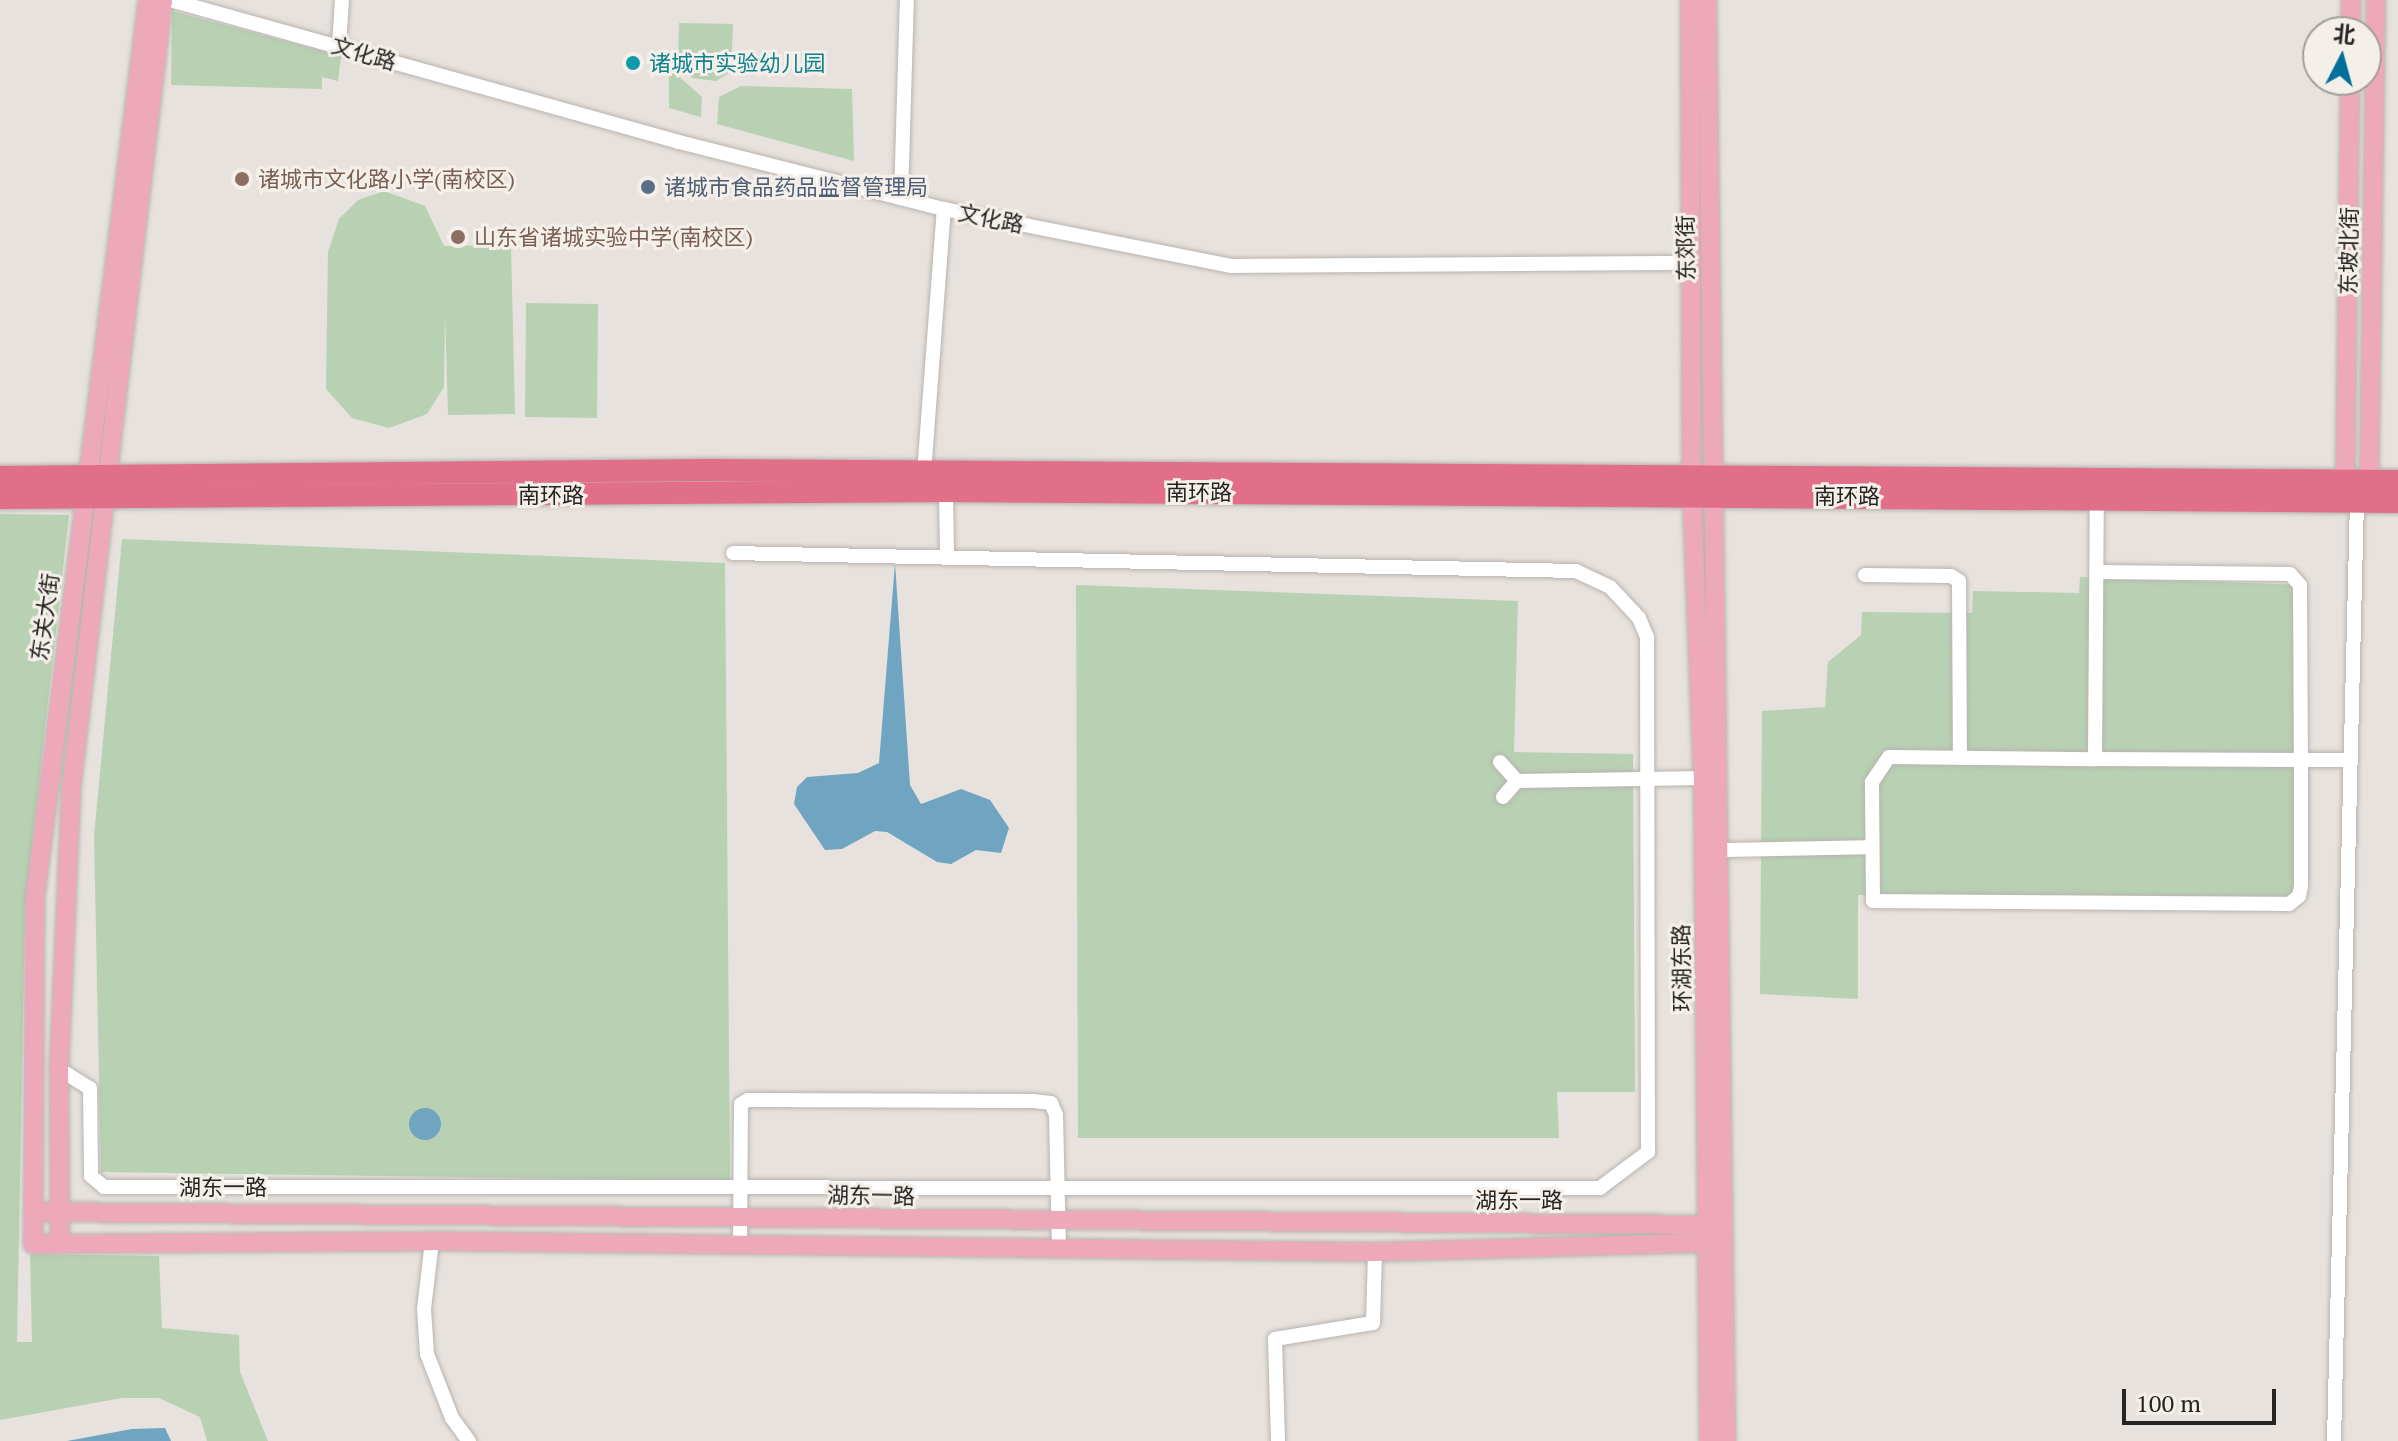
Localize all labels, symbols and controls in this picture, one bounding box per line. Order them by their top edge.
north arrow [2302,16,2382,96]
text: 北 [2332,18,2357,49]
street label: 文化路 [329,31,399,75]
place label: 诸城市实验幼儿园 [649,50,825,76]
marker: 诸城市实验幼儿园 [624,54,642,72]
place label: 诸城市文化路小学(南校区) [258,166,515,192]
marker: 诸城市文化路小学(南校区) [233,170,251,188]
place label: 诸城市食品药品监督管理局 [664,174,928,200]
marker: 诸城市食品药品监督管理局 [639,178,657,196]
street label: 文化路 [956,199,1026,237]
street label: 东坡北街 [2334,207,2362,295]
street label: 东郊街 [1671,215,1699,281]
place label: 山东省诸城实验中学(南校区) [474,224,753,250]
marker: 山东省诸城实验中学(南校区) [449,228,467,246]
street label: 南环路 [1166,479,1232,505]
street label: 南环路 [518,482,584,508]
street label: 南环路 [1814,483,1880,509]
street label: 东关大街 [25,572,63,662]
street label: 环湖东路 [1667,924,1695,1012]
street label: 湖东一路 [179,1174,267,1200]
street label: 湖东一路 [827,1181,915,1209]
street label: 湖东一路 [1475,1187,1563,1213]
scale bar [2126,1373,2280,1423]
text: 100 m [2136,1387,2201,1419]

